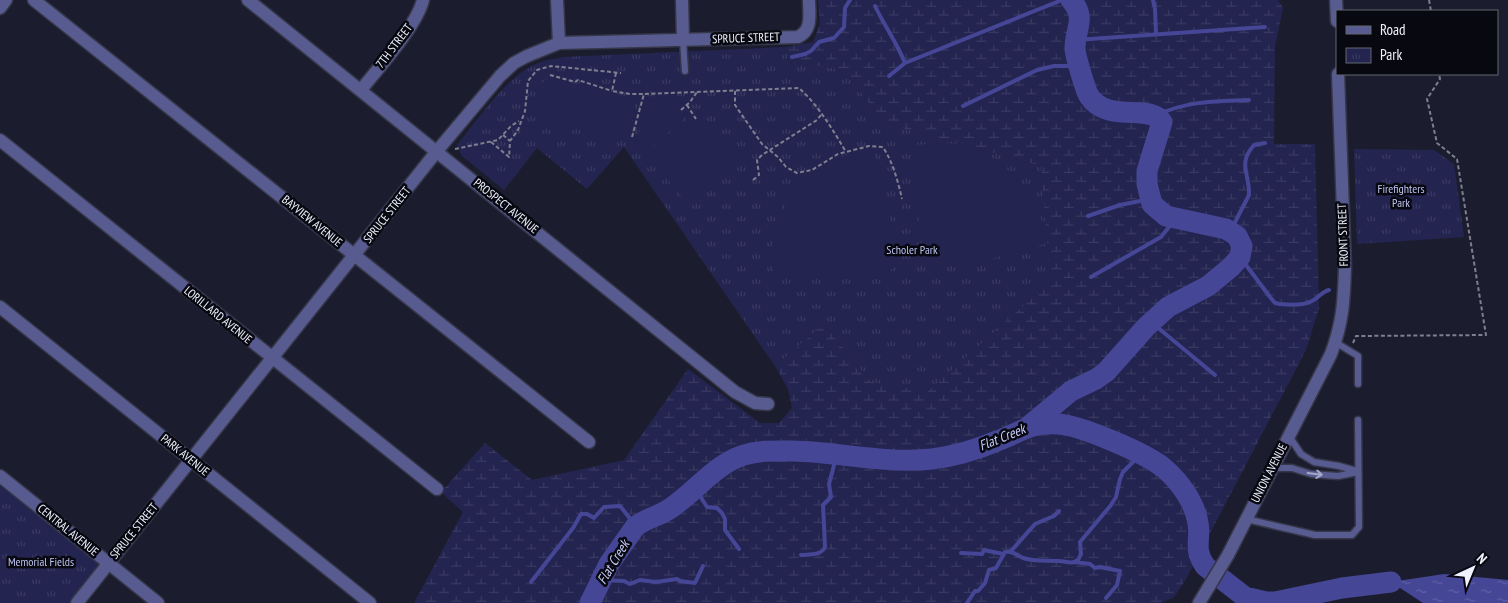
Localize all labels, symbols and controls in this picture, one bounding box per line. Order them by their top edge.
legend [1336,10,1498,75]
street label: 7TH STREET [372,20,416,71]
text: Road [1380,20,1406,39]
street label: SPRUCE STREET [712,29,781,46]
text: Park [1380,45,1402,64]
street label: PROSPECT AVENUE [471,175,542,236]
park label: Firefighters Park [1377,181,1425,210]
street label: SPRUCE STREET [360,183,414,246]
street label: BAYVIEW AVENUE [279,192,346,249]
street label: FRONT STREET [1334,203,1351,267]
park label: Scholer Park [886,242,938,257]
street label: LORILLARD AVENUE [181,283,255,347]
water label: Flat Creek [976,419,1029,454]
street label: PARK AVENUE [158,431,213,479]
street label: UNION AVENUE [1247,441,1290,505]
one-way arrow [1307,469,1323,479]
street label: SPRUCE STREET [106,499,161,562]
street label: CENTRAL AVENUE [35,500,102,559]
water label: Flat Creek [593,535,634,587]
north arrow [1448,543,1498,593]
text: N [1473,550,1491,568]
park label: Memorial Fields [8,554,74,569]

